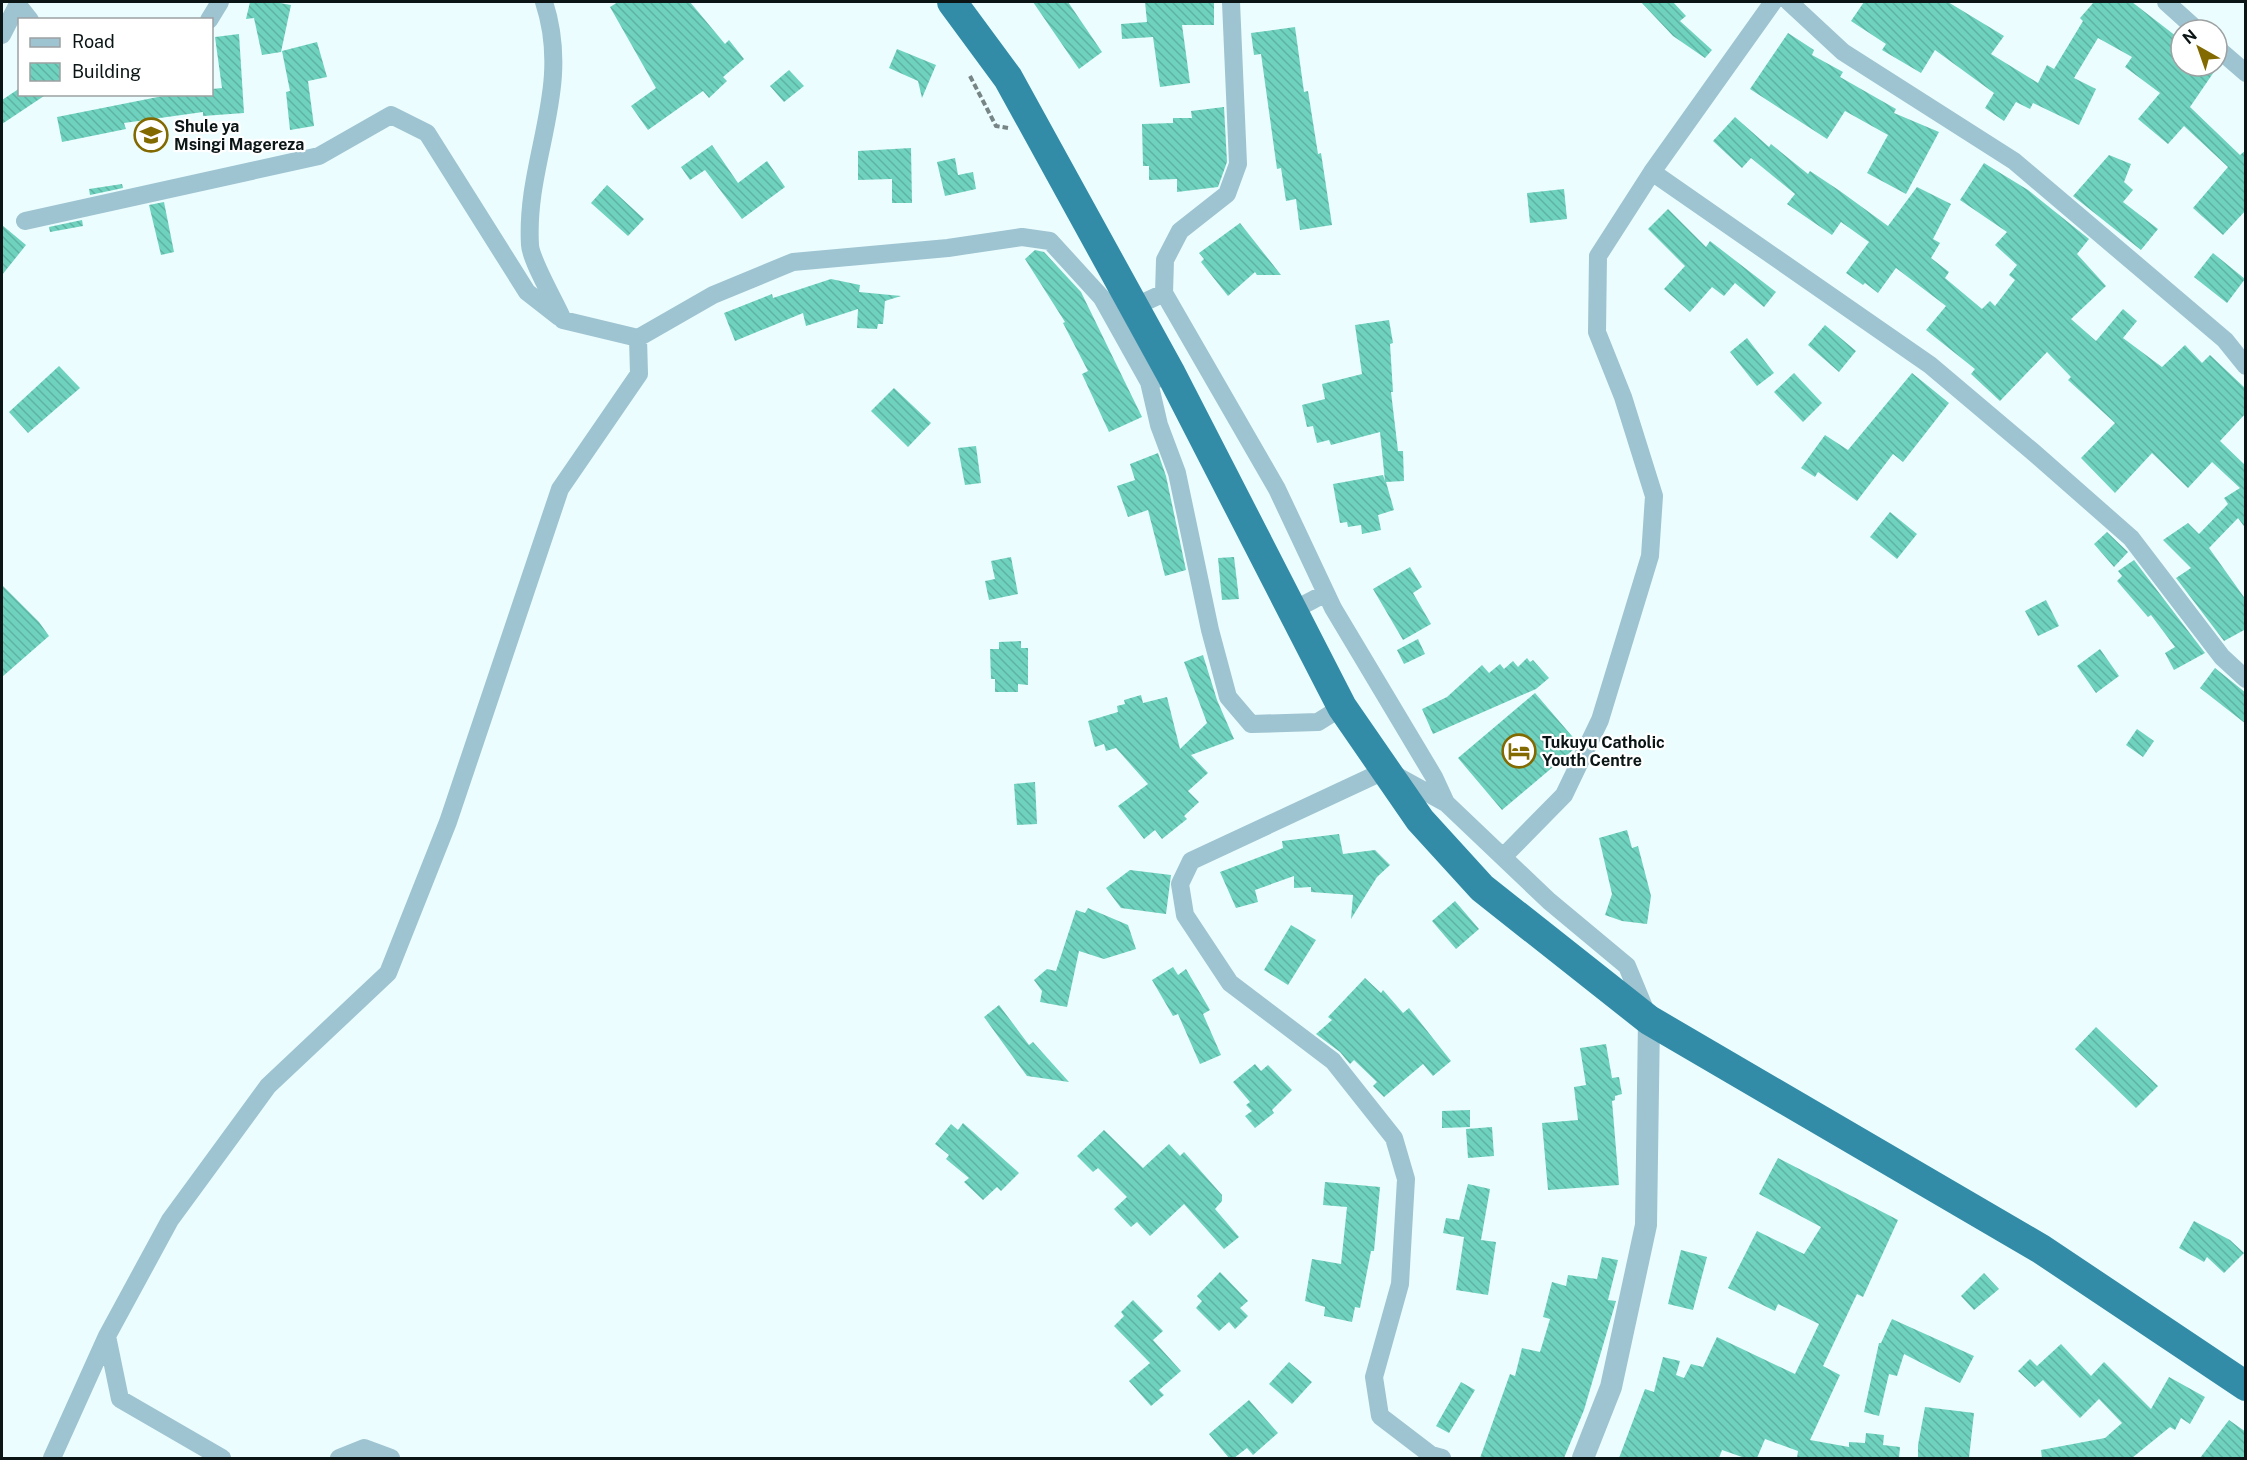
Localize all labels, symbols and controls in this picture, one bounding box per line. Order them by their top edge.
legend [18,18,213,96]
north arrow [2169,18,2229,78]
text: N [2179,26,2201,48]
text: Road [72,31,115,52]
text: Building [72,61,141,82]
school or university icon: Shule ya Msingi Magereza [133,117,169,153]
place label: Shule ya Msingi Magereza [174,117,304,154]
hotel icon: Tukuyu Catholic Youth Centre [1501,733,1537,769]
place label: Tukuyu Catholic Youth Centre [1542,733,1665,770]

